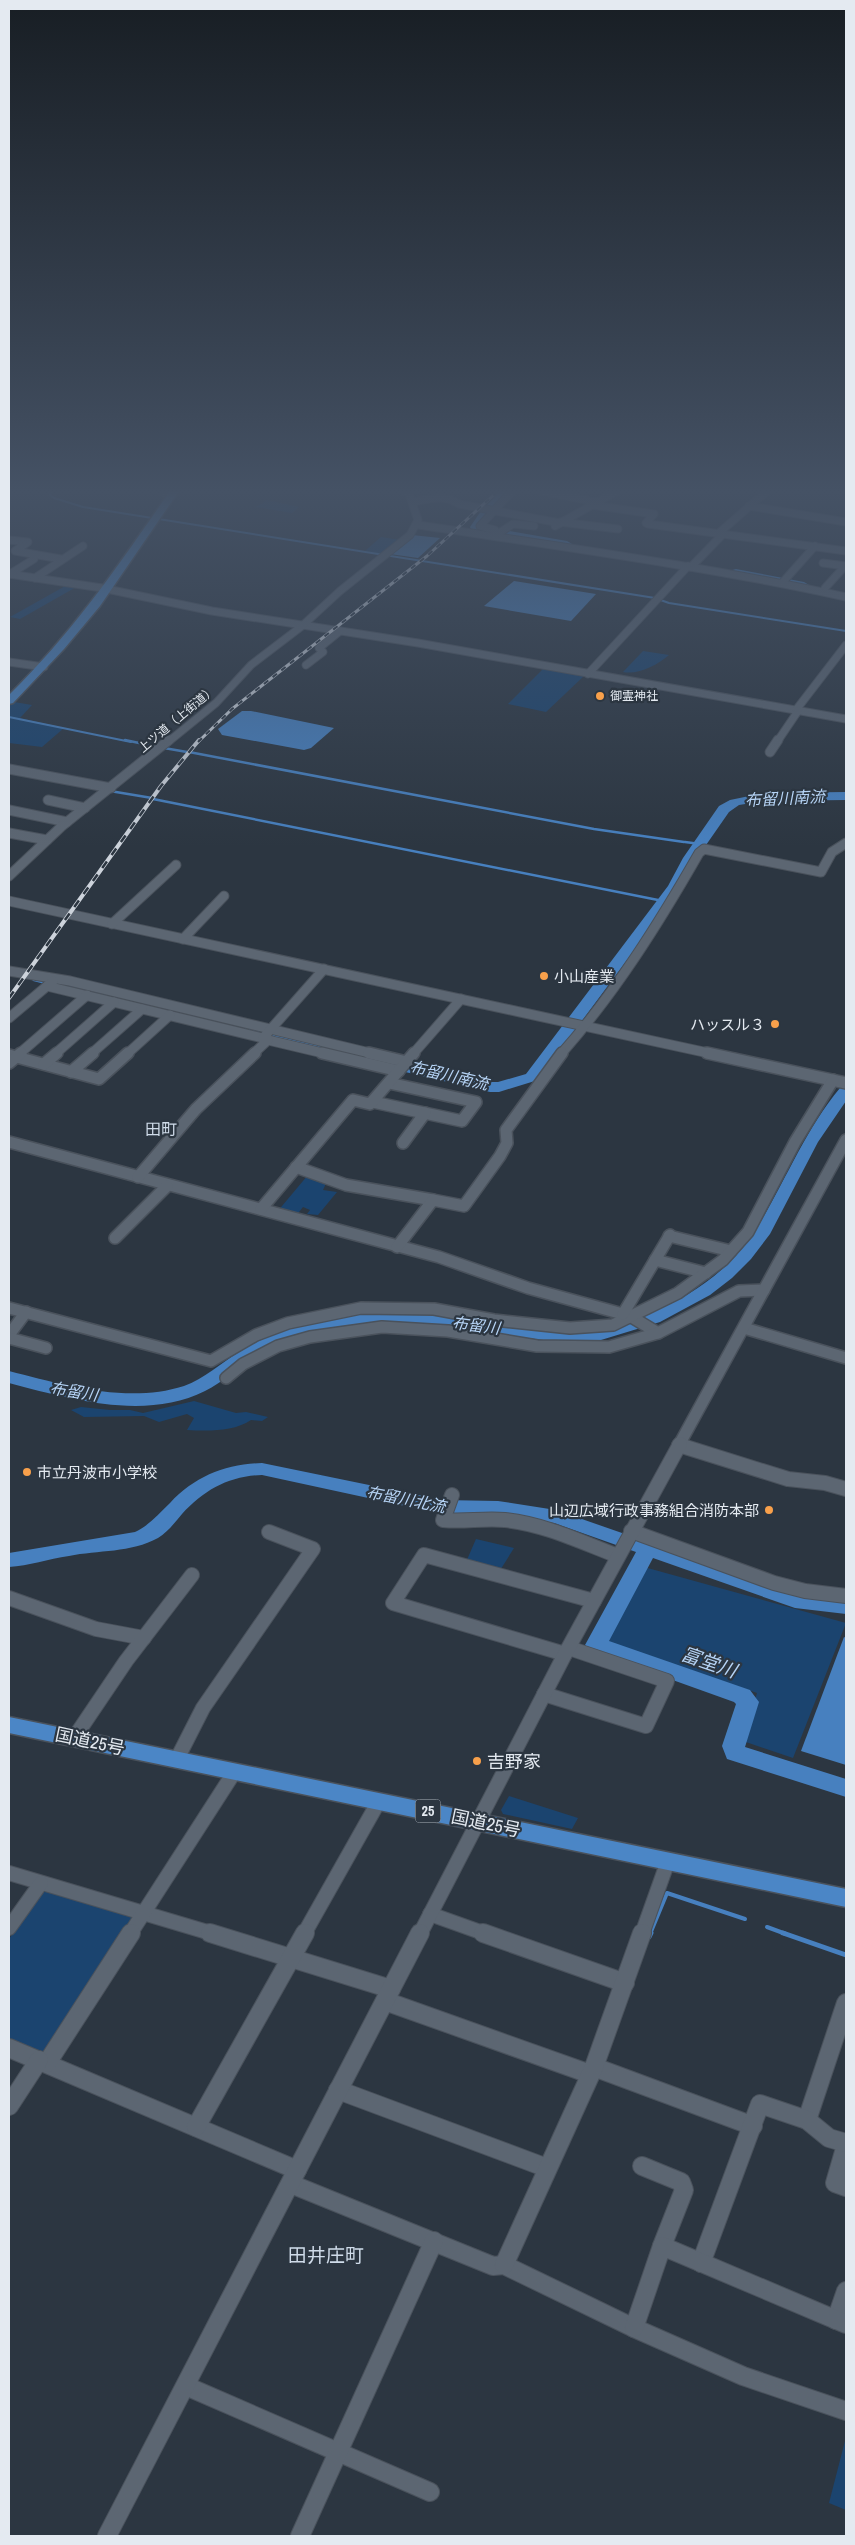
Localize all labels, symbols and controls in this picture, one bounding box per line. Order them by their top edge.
street label: 上ツ道（上街道） [135,682,219,756]
place label: 御霊神社 [610,688,658,704]
marker: 御霊神社 [594,690,606,702]
water label: 布留川南流 [744,785,829,811]
place label: 小山産業 [554,966,614,987]
marker: 小山産業 [538,970,550,982]
place label: ハッスル３ [690,1014,765,1035]
marker: ハッスル３ [769,1018,781,1030]
water label: 布留川南流 [408,1055,493,1095]
district label: 田町 [145,1118,177,1140]
water label: 布留川 [451,1311,503,1339]
water label: 布留川 [49,1376,101,1406]
place label: 市立丹波市小学校 [37,1462,157,1483]
marker: 市立丹波市小学校 [21,1466,33,1478]
water label: 布留川北流 [365,1481,450,1518]
place label: 山辺広域行政事務組合消防本部 [549,1500,759,1521]
marker: 山辺広域行政事務組合消防本部 [763,1504,775,1516]
water label: 富堂川 [678,1640,742,1684]
street label: 国道25号 [53,1721,127,1761]
place label: 吉野家 [487,1749,541,1774]
marker: 吉野家 [471,1755,483,1767]
road number: 25 [416,1800,440,1822]
street label: 国道25号 [449,1803,523,1843]
district label: 田井庄町 [288,2242,364,2268]

